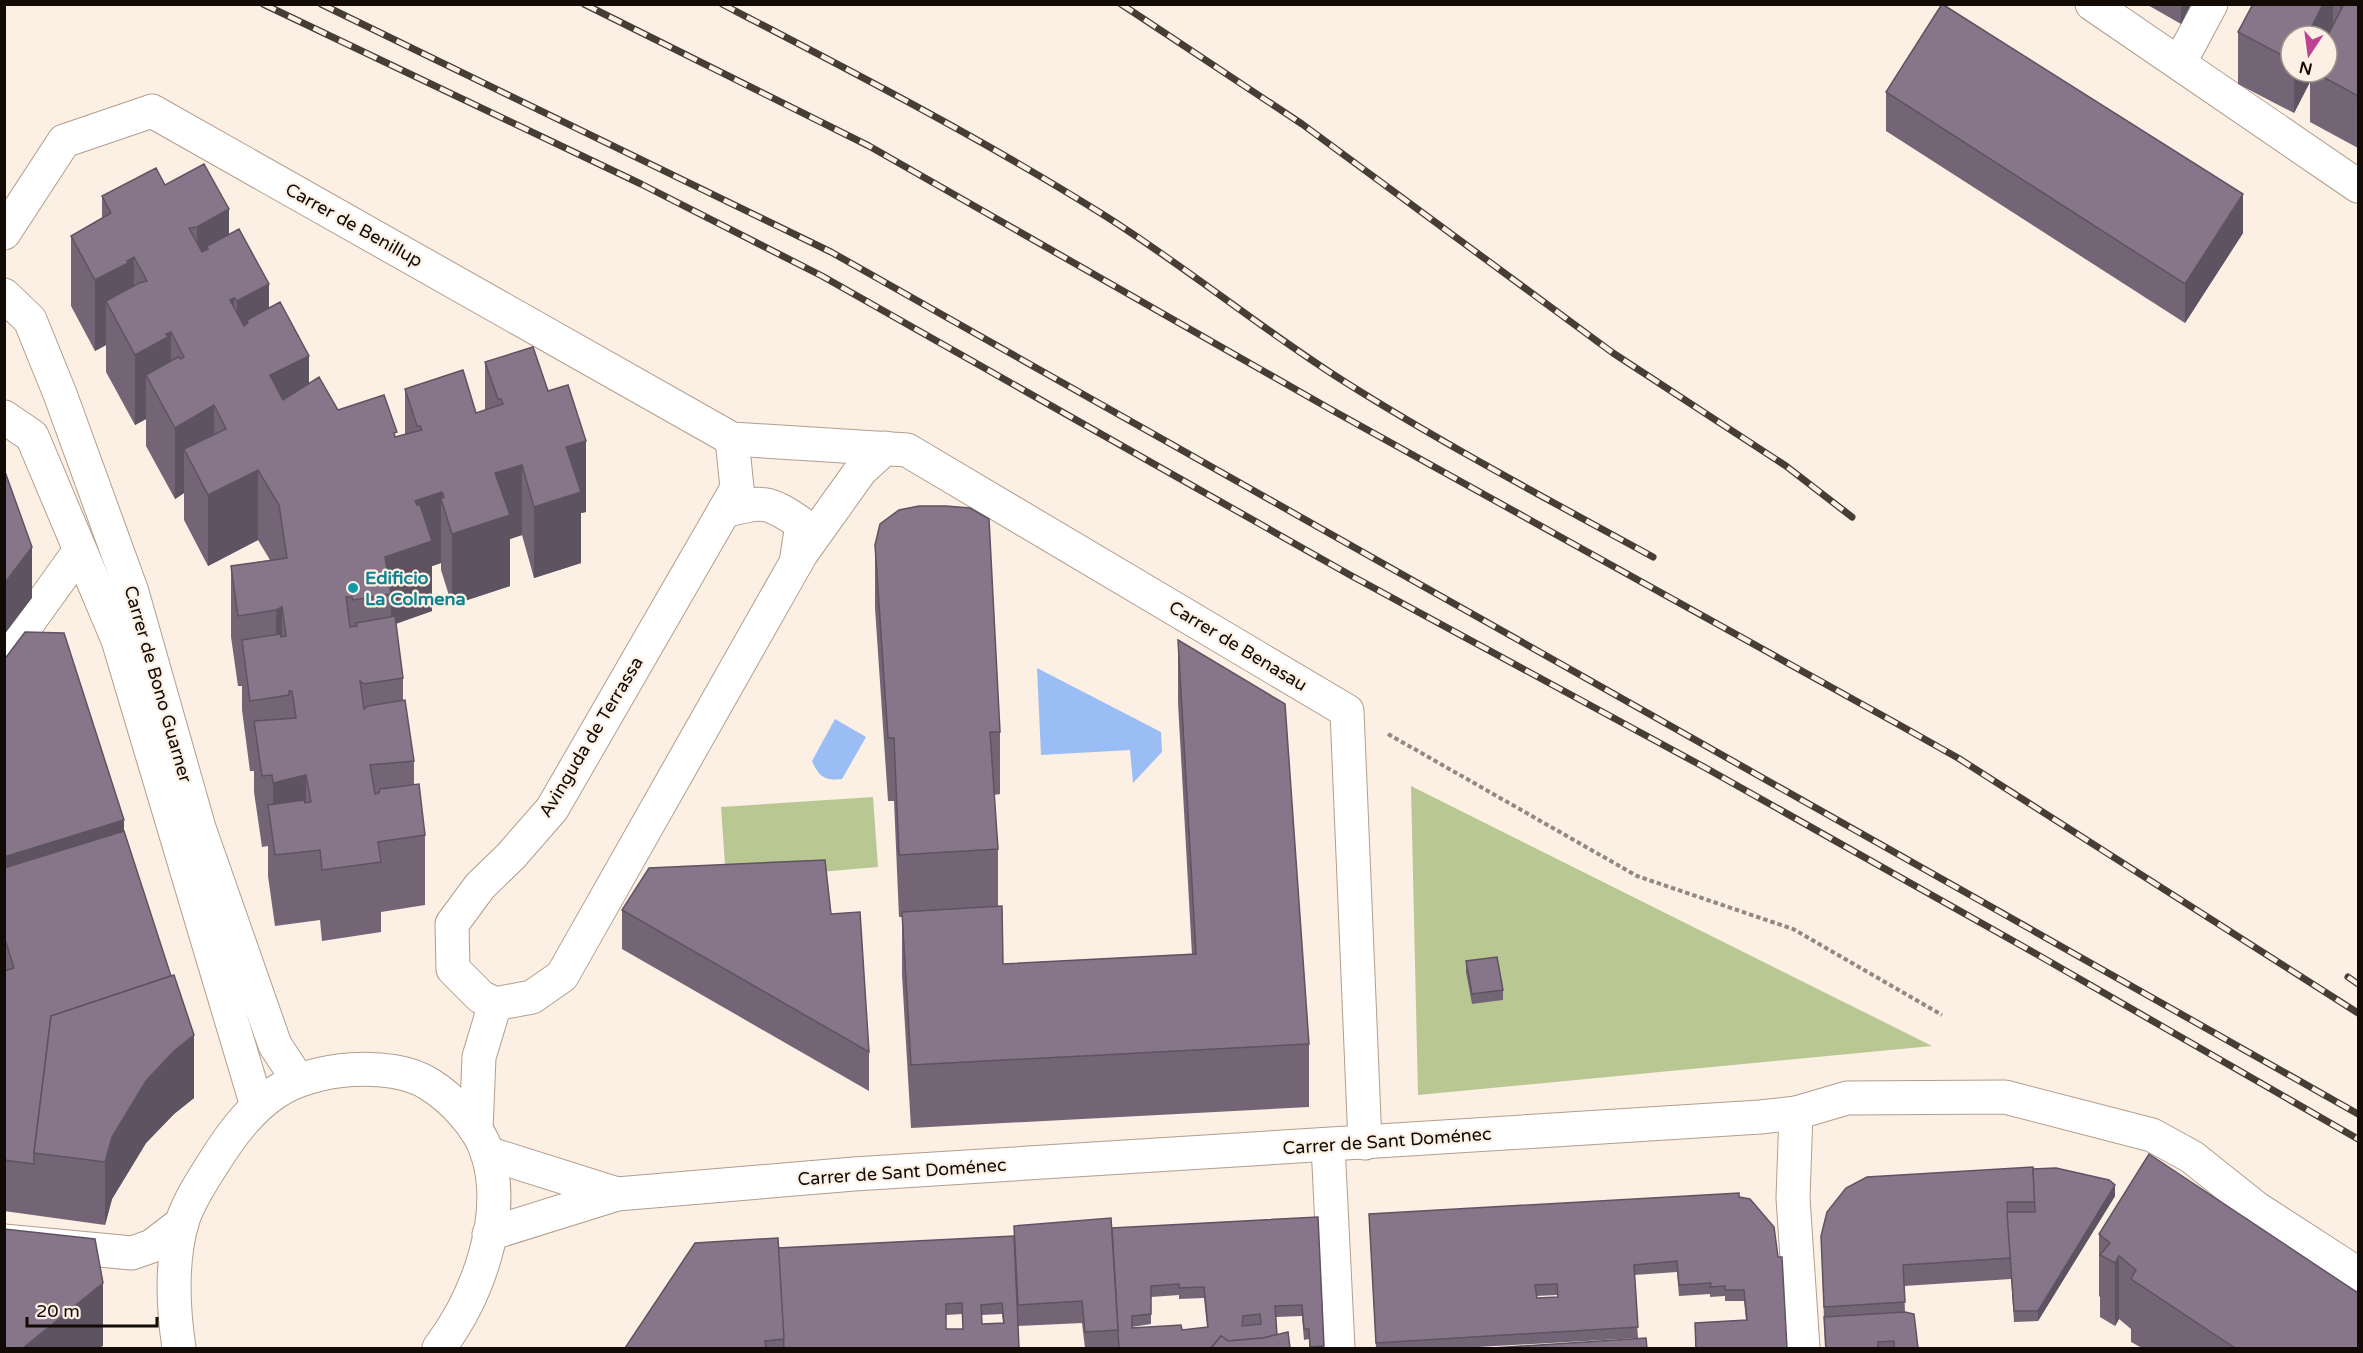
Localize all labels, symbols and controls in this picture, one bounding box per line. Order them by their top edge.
north arrow [2279,24,2339,84]
text: N [2297,56,2314,79]
street label: Carrer de Benillup [282,178,426,272]
place label: Edificio La Colmena [365,567,466,610]
marker: Edificio La Colmena [346,581,360,595]
street label: Carrer de Bono Guarner [119,583,197,785]
street label: Carrer de Benasau [1165,596,1311,696]
street label: Avinguda de Terrassa [534,653,648,821]
street label: Carrer de Sant Doménec [1282,1123,1492,1159]
street label: Carrer de Sant Doménec [797,1154,1007,1190]
scale bar [27,1290,158,1328]
text: 20 m [36,1300,80,1322]

